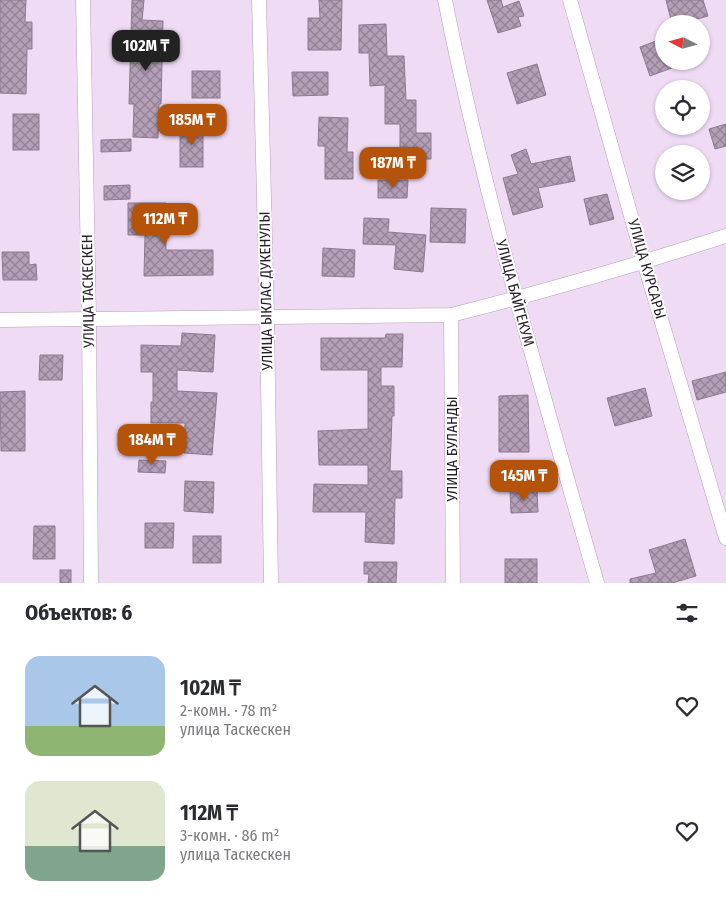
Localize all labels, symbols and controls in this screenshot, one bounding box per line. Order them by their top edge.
north arrow [655,15,710,70]
map controls [655,15,710,200]
pin: 102M ₸ [105,30,187,72]
text: 102M ₸ [123,36,169,55]
button: locate [655,80,710,135]
pin: 185M ₸ [151,104,233,146]
text: 185M ₸ [169,110,215,129]
button: layers [655,145,710,200]
pin: 187M ₸ [352,146,434,189]
text: 187M ₸ [370,153,416,172]
pin: 112M ₸ [124,202,206,245]
text: 112M ₸ [143,209,187,228]
street label: УЛИЦА ЫКЛАС ДУКЕНУЛЫ [256,211,276,372]
street label: УЛИЦА КУРСАРЫ [624,216,670,321]
street label: УЛИЦА ТАСКЕСКЕН [78,234,98,349]
street label: УЛИЦА БАЙГЕКУМ [492,237,538,348]
street label: УЛИЦА БУЛАНДЫ [443,396,461,503]
pin: 184M ₸ [111,424,193,466]
text: 184M ₸ [128,430,176,449]
pin: 145M ₸ [483,460,565,502]
text: 145M ₸ [501,466,547,485]
icon: filters [673,599,701,627]
text: Объектов: 6 [25,600,132,626]
text: 102M ₸ [180,675,241,701]
icon: home [65,676,125,736]
icon: heart [673,692,701,720]
text: 2-комн. · 78 m² [180,701,277,720]
text: улица Таскескен [180,720,291,739]
text: 112M ₸ [180,800,238,826]
icon: home [65,801,125,861]
icon: heart [673,817,701,845]
text: 3-комн. · 86 m² [180,826,279,845]
text: улица Таскескен [180,845,291,864]

